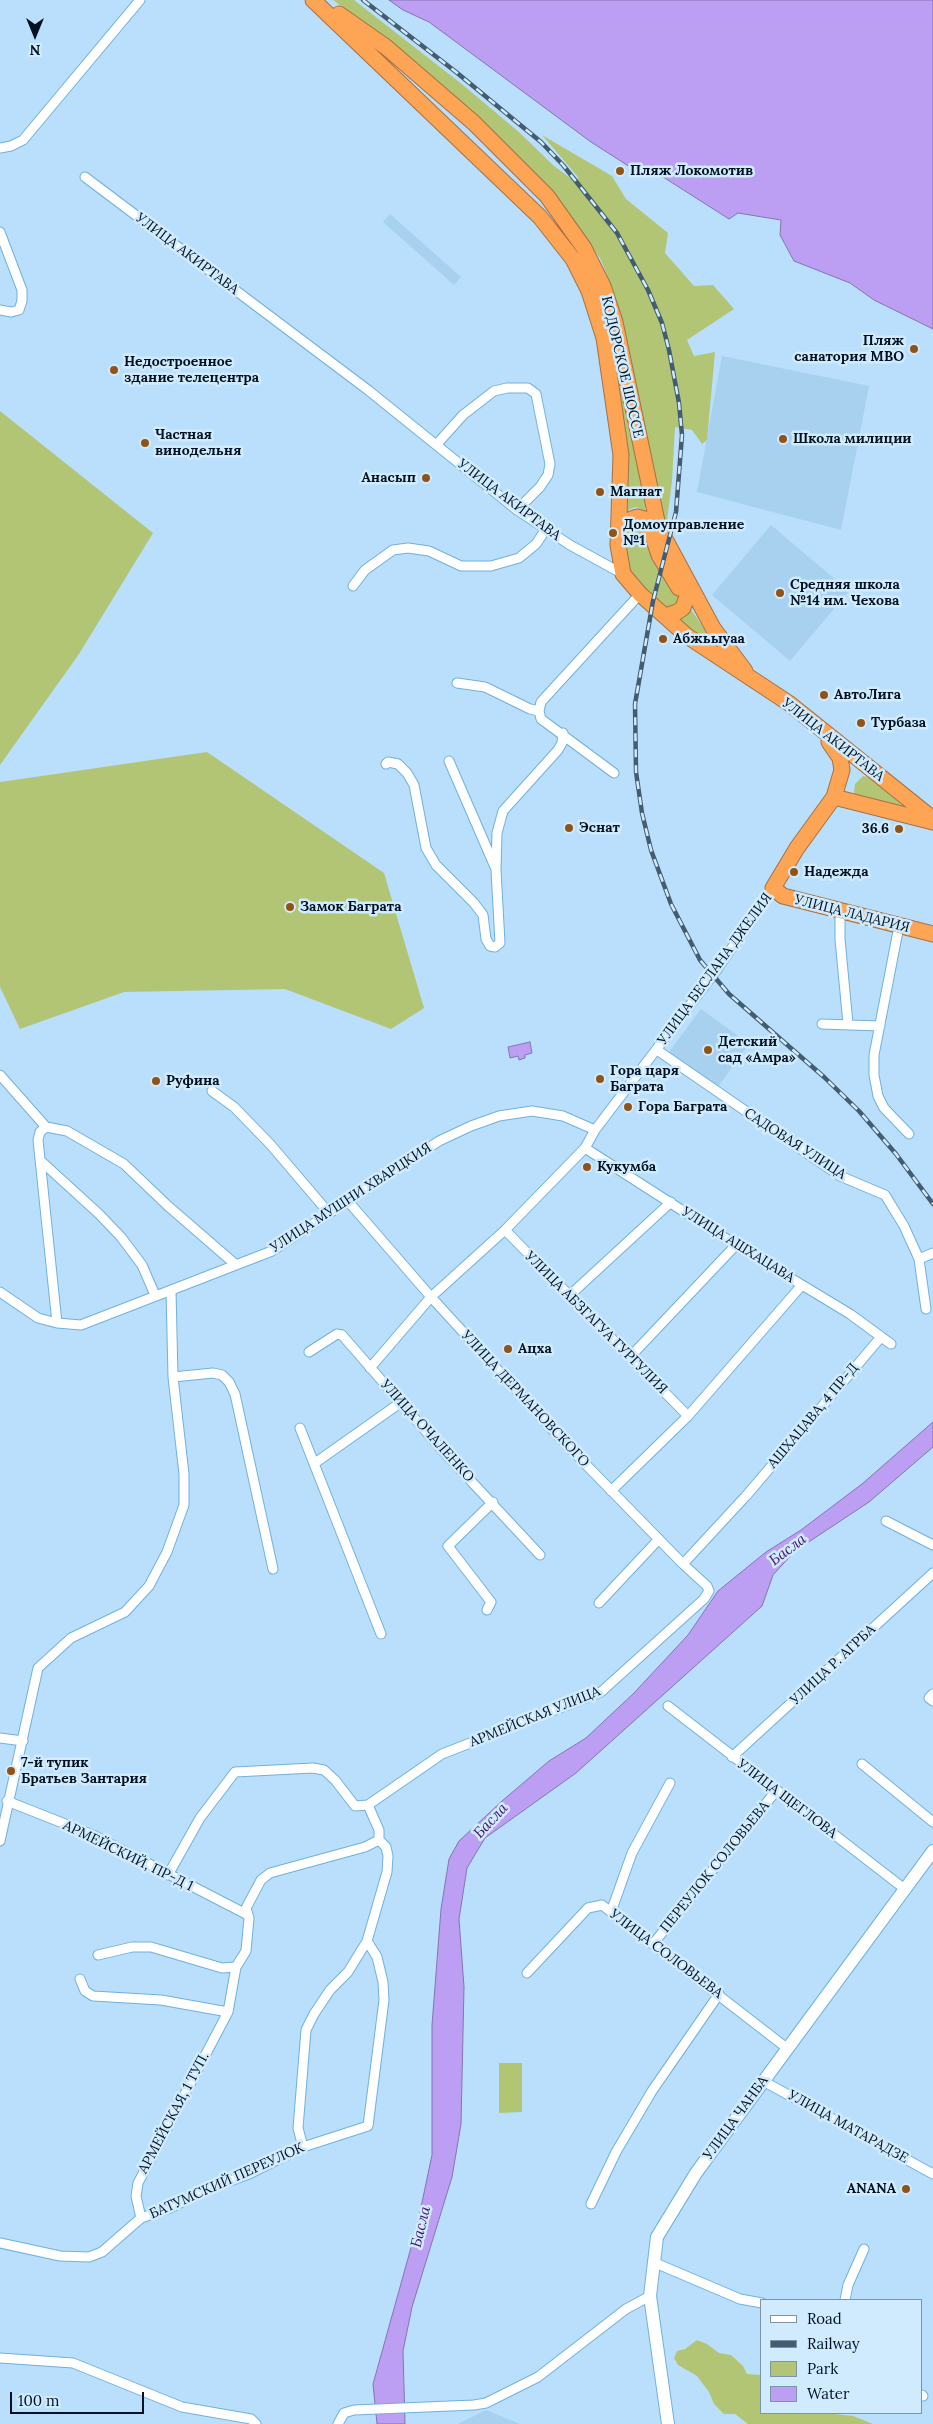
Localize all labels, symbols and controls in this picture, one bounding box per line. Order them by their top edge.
north arrow [10,10,60,60]
text: N [30,41,40,59]
place label: Пляж Локомотив [630,163,753,179]
marker: Пляж Локомотив [614,165,626,177]
street label: УЛИЦА АКИРТАВА [132,210,242,298]
street label: КОДОРСКОЕ ШОССЕ [597,294,647,440]
place label: Пляж санатория МВО [794,333,904,366]
marker: Пляж санатория МВО [908,343,920,355]
place label: Недостроенное здание телецентра [124,354,259,387]
marker: Недостроенное здание телецентра [108,364,120,376]
place label: Частная винодельня [155,427,241,460]
place label: Школа милиции [793,431,912,447]
marker: Школа милиции [777,433,789,445]
marker: Частная винодельня [139,437,151,449]
street label: УЛИЦА АКИРТАВА [454,456,564,544]
place label: Анасып [362,470,416,486]
marker: Анасып [420,472,432,484]
place label: Магнат [610,484,662,500]
marker: Магнат [594,486,606,498]
place label: Домоуправление №1 [623,517,744,550]
marker: Домоуправление №1 [607,527,619,539]
place label: Средняя школа №14 им. Чехова [790,577,900,610]
marker: Средняя школа №14 им. Чехова [774,587,786,599]
place label: Абжьыуаа [673,631,745,647]
marker: Абжьыуаа [657,633,669,645]
place label: АвтоЛига [834,687,901,703]
marker: АвтоЛига [818,689,830,701]
street label: УЛИЦА АКИРТАВА [779,695,887,785]
place label: Турбаза [871,715,926,731]
marker: Турбаза [855,717,867,729]
place label: Эснат [579,820,620,836]
place label: 36.6 [862,821,889,837]
marker: Эснат [563,822,575,834]
marker: 36.6 [893,823,905,835]
place label: Надежда [804,864,868,880]
marker: Надежда [788,866,800,878]
street label: УЛИЦА БЕСЛАНА ДЖЕЛИЯ [654,890,776,1048]
street label: УЛИЦА ЛАДАРИЯ [793,892,911,936]
place label: Замок Баграта [300,899,401,915]
marker: Замок Баграта [284,901,296,913]
place label: Детский сад «Амра» [718,1034,796,1066]
marker: Детский сад «Амра» [702,1044,714,1056]
place label: Гора царя Баграта [610,1063,679,1096]
place label: Руфина [166,1073,220,1089]
marker: Гора царя Баграта [594,1073,606,1085]
marker: Руфина [150,1075,162,1087]
place label: Гора Баграта [638,1099,727,1115]
marker: Гора Баграта [622,1101,634,1113]
street label: САДОВАЯ УЛИЦА [741,1105,849,1183]
street label: УЛИЦА МУШНИ ХВАРЦКИЯ [267,1139,435,1257]
place label: Кукумба [597,1159,656,1175]
marker: Кукумба [581,1161,593,1173]
street label: УЛИЦА АШХАЦАВА [679,1203,797,1287]
street label: УЛИЦА АБЗГАГУА ГУРГУЛИЯ [521,1248,671,1398]
street label: УЛИЦА ДЕРМАНОВСКОГО [457,1327,593,1471]
place label: Ацха [518,1341,552,1357]
marker: Ацха [502,1343,514,1355]
street label: АШХАЦАВА, 4 ПР-Д [764,1360,862,1472]
street label: УЛИЦА ОЧАЛЕНКО [377,1376,477,1486]
water label: Басла [766,1530,810,1570]
street label: УЛИЦА Р. АГРБА [787,1621,879,1709]
street label: АРМЕЙСКАЯ УЛИЦА [467,1683,603,1751]
place label: 7-й тупик Братьев Зантария [21,1755,147,1788]
street label: УЛИЦА ЩЕГЛОВА [734,1756,840,1842]
marker: 7-й тупик Братьев Зантария [5,1765,17,1777]
street label: ПЕРЕУЛОК СОЛОВЬЕВА [657,1798,773,1936]
water label: Басла [470,1800,512,1842]
street label: АРМЕЙСКИЙ, ПР-Д 1 [60,1817,196,1895]
street label: УЛИЦА СОЛОВЬЕВА [606,1906,726,2002]
street label: АРМЕЙСКАЯ, 1 ТУП. [135,2050,213,2176]
street label: УЛИЦА ЧАНБА [700,2073,772,2163]
street label: УЛИЦА МАТАРАДЗЕ [785,2087,911,2167]
street label: БАТУМСКИЙ ПЕРЕУЛОК [147,2139,307,2223]
place label: ANANA [847,2181,896,2197]
marker: ANANA [900,2183,912,2195]
water label: Басла [407,2205,435,2249]
legend [760,2299,923,2414]
text: Road [807,2309,842,2328]
text: Railway [807,2334,860,2353]
text: Park [807,2359,838,2378]
scale bar [12,2382,146,2414]
text: Water [807,2384,849,2403]
text: 100 m [18,2391,59,2410]

